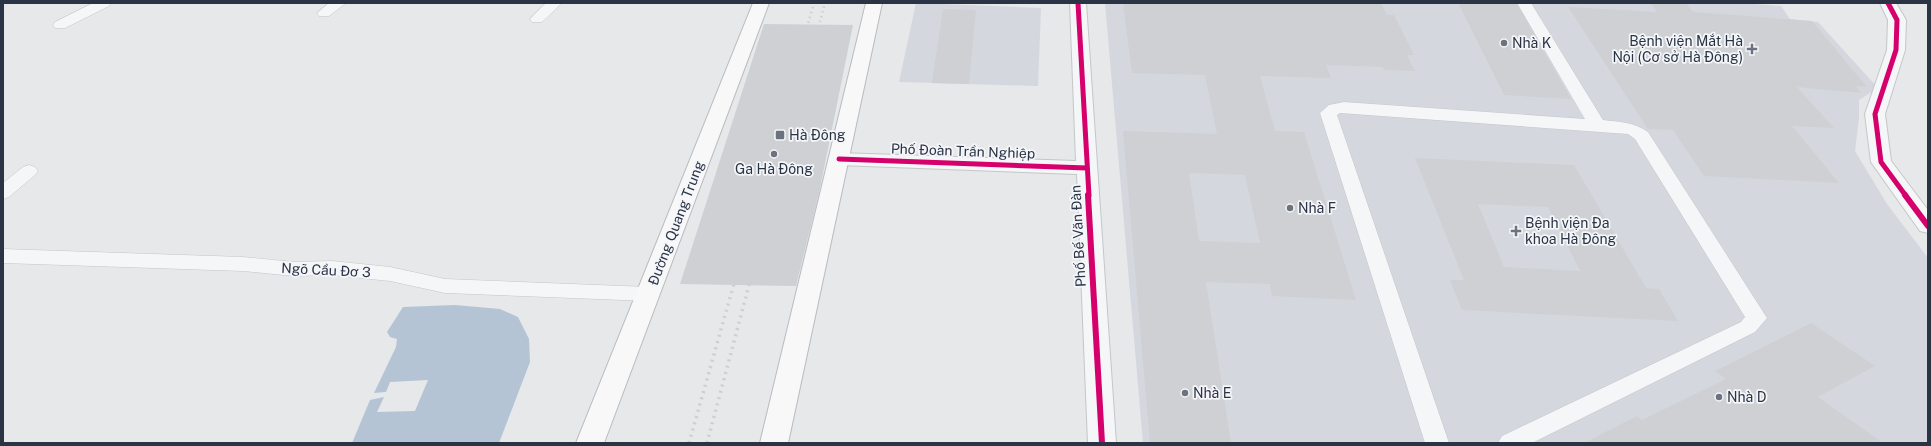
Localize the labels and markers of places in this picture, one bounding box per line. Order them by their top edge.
place label: Bệnh viện Mắt Hà Nội (Cơ sở Hà Đông) [1612,33,1743,65]
place label: Nhà K [1512,35,1552,51]
marker: Nhà K [1499,38,1509,48]
marker: Bệnh viện Mắt Hà Nội (Cơ sở Hà Đông) [1746,43,1758,55]
place label: Hà Đông [789,127,846,143]
marker: Hà Đông [774,129,786,141]
marker: Ga Hà Đông [769,149,779,159]
place label: Ga Hà Đông [735,161,813,177]
place label: Nhà F [1298,200,1336,216]
marker: Nhà F [1285,203,1295,213]
place label: Bệnh viện Đa khoa Hà Đông [1525,215,1617,247]
marker: Bệnh viện Đa khoa Hà Đông [1510,225,1522,237]
place label: Nhà E [1193,385,1231,401]
marker: Nhà E [1180,388,1190,398]
place label: Nhà D [1727,389,1766,405]
marker: Nhà D [1714,392,1724,402]

